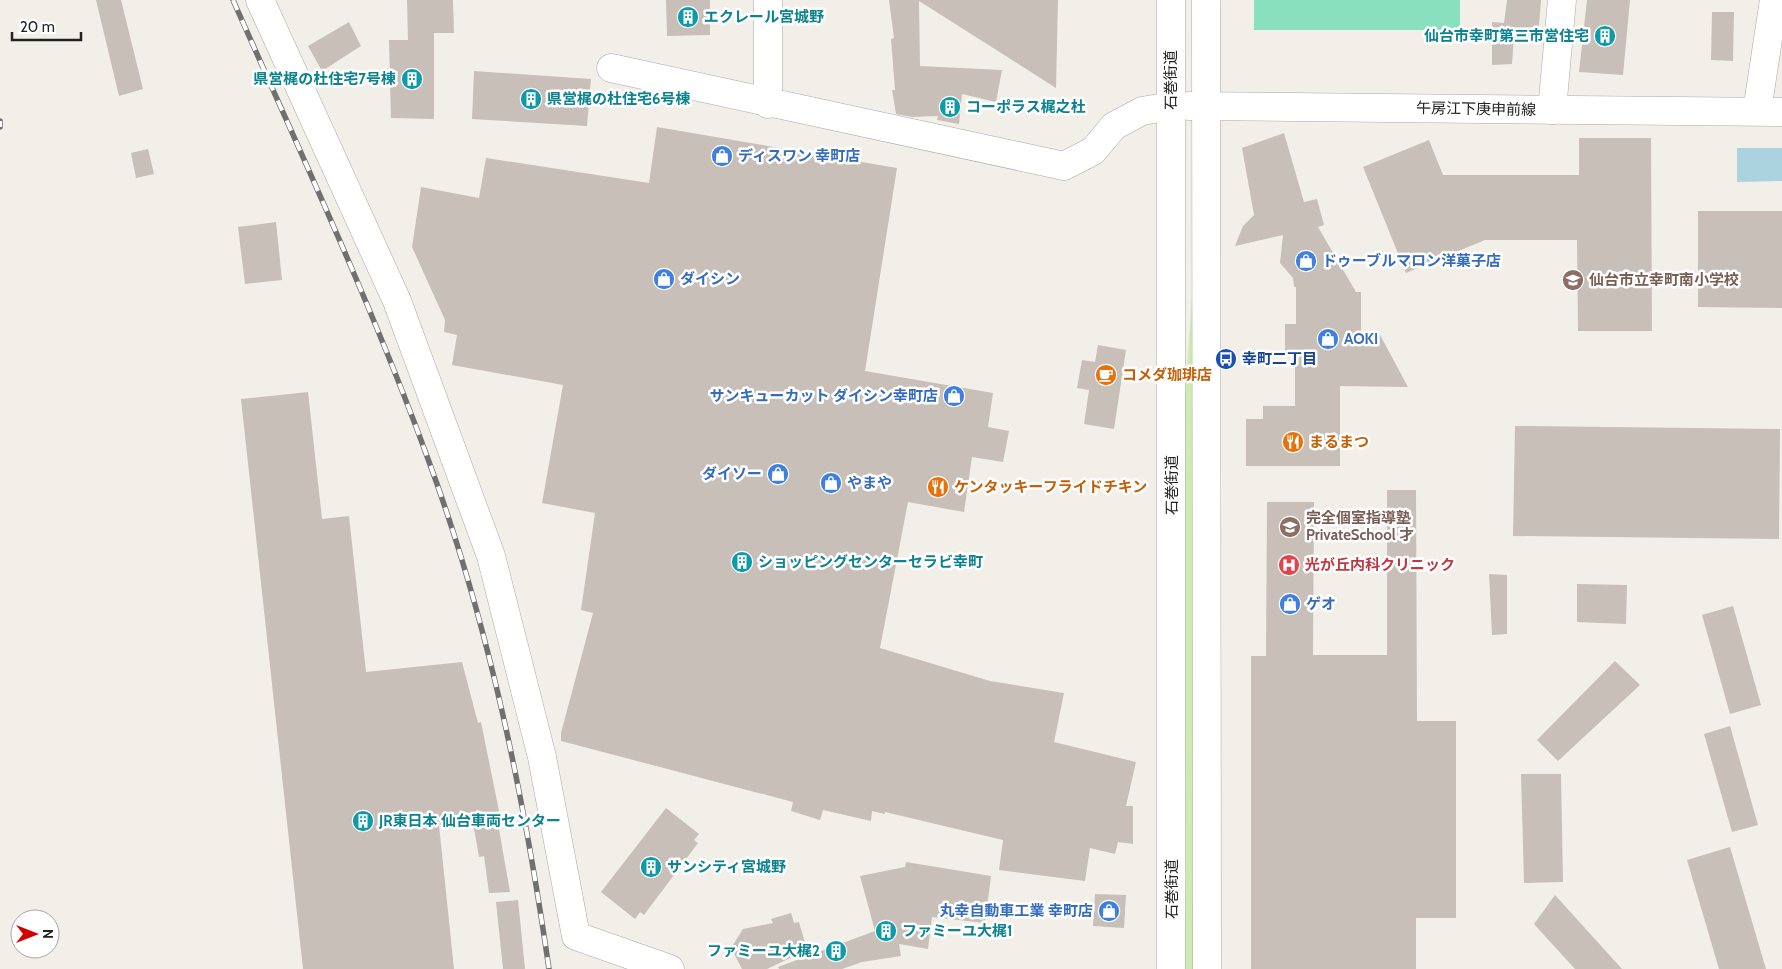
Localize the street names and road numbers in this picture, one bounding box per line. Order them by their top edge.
street label: 石巻街道 [1162,50,1180,110]
street label: 午房江下庚申前線 [1416,99,1536,119]
street label: 石巻街道 [1163,455,1181,515]
street label: 石巻街道 [1163,859,1181,919]

